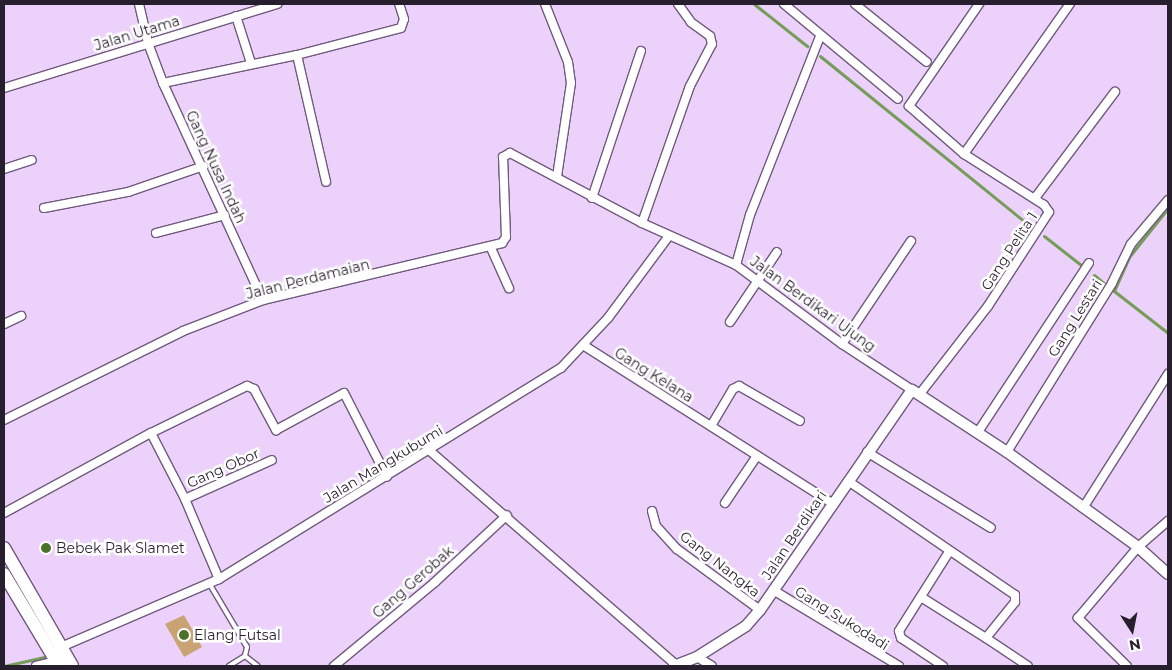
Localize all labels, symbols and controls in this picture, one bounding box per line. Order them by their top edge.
street label: Jalan Utama [92,12,182,54]
street label: Gang Nusa Indah [183,108,249,226]
street label: Gang Pelita 1 [977,209,1041,293]
street label: Jalan Berdikari Ujung [747,253,879,355]
street label: Jalan Perdamaian [245,256,371,302]
street label: Gang Lestari [1045,276,1105,360]
street label: Gang Kelana [612,344,696,406]
street label: Jalan Mangkubumi [320,422,446,506]
street label: Gang Obor [184,445,262,491]
street label: Jalan Berdikari [758,487,830,583]
street label: Gang Nangka [677,528,763,600]
place label: Bebek Pak Slamet [56,540,185,556]
marker: Bebek Pak Slamet [40,542,52,554]
street label: Gang Gerobak [369,542,457,622]
street label: Gang Sukodadi [792,582,892,654]
north arrow [1107,605,1157,655]
place label: Elang Futsal [194,627,281,643]
marker: Elang Futsal [178,629,190,641]
text: N [1128,635,1142,655]

